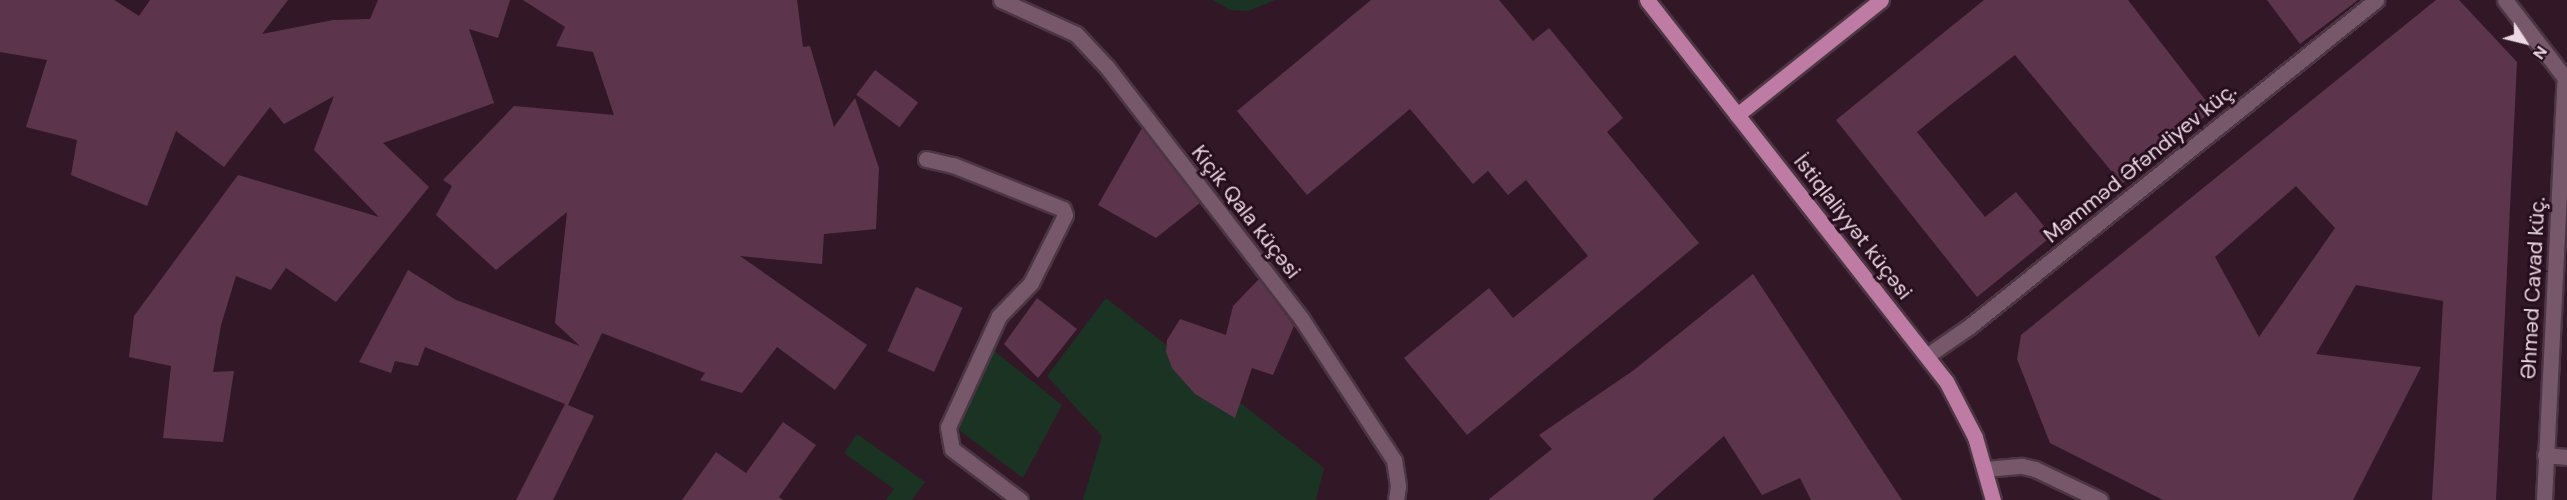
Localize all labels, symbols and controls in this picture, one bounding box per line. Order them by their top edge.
north arrow [2495,12,2555,72]
text: N [2528,42,2552,63]
street label: Məmməd Əfəndiyev küç. [2039,78,2241,248]
street label: Kiçik Qala küçəsi [1186,140,1306,284]
street label: İstiqlaliyyət küçəsi [1789,149,1917,305]
street label: Əhməd Cavad küç. [2516,196,2550,380]

